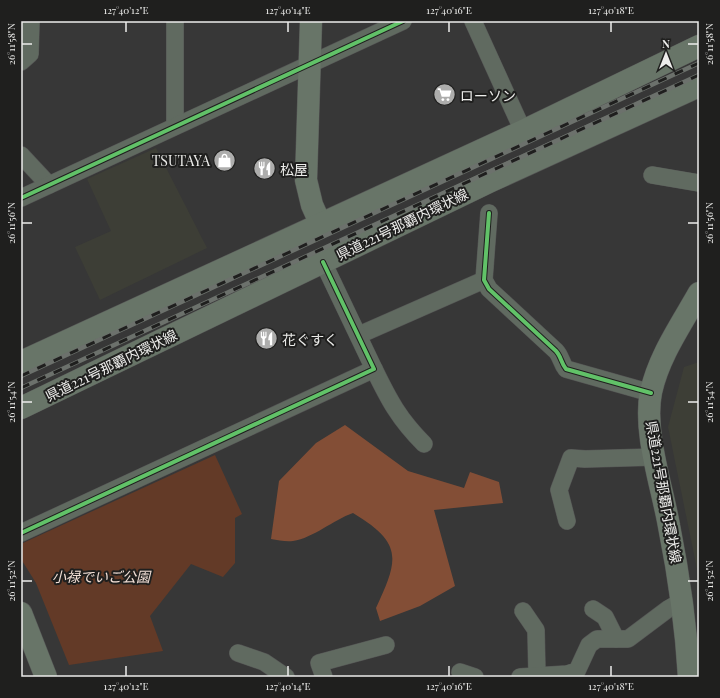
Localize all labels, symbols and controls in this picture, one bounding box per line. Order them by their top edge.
text: 127°40'12"E [103,3,149,17]
text: 127°40'14"E [265,3,311,17]
text: 127°40'16"E [426,3,472,17]
text: 127°40'18"E [588,3,634,17]
text: 26°11'58"N [4,23,18,65]
text: 26°11'58"N [702,23,716,65]
north arrow [646,34,686,74]
text: N [662,36,670,51]
supermarket icon: ローソン [432,82,458,108]
place label: ローソン [460,86,516,105]
shop icon: TSUTAYA [212,147,238,173]
place label: TSUTAYA [152,151,210,170]
restaurant icon: 松屋 [251,156,277,182]
place label: 松屋 [280,160,308,179]
street label: 県道221号那覇内環状線 [333,184,471,264]
text: 26°11'56"N [4,202,18,244]
text: 26°11'56"N [702,202,716,244]
street label: 県道221号那覇内環状線 [42,325,180,405]
restaurant icon: 花ぐすく [253,326,279,352]
place label: 花ぐすく [282,330,338,349]
text: 26°11'54"N [4,381,18,423]
text: 26°11'54"N [702,381,716,423]
street label: 県道221号那覇内環状線 [642,419,686,565]
text: 26°11'52"N [4,560,18,602]
text: 26°11'52"N [702,560,716,602]
park label: 小禄でいご公園 [52,567,152,586]
text: 127°40'12"E [103,679,149,693]
text: 127°40'14"E [265,679,311,693]
text: 127°40'16"E [426,679,472,693]
text: 127°40'18"E [588,679,634,693]

